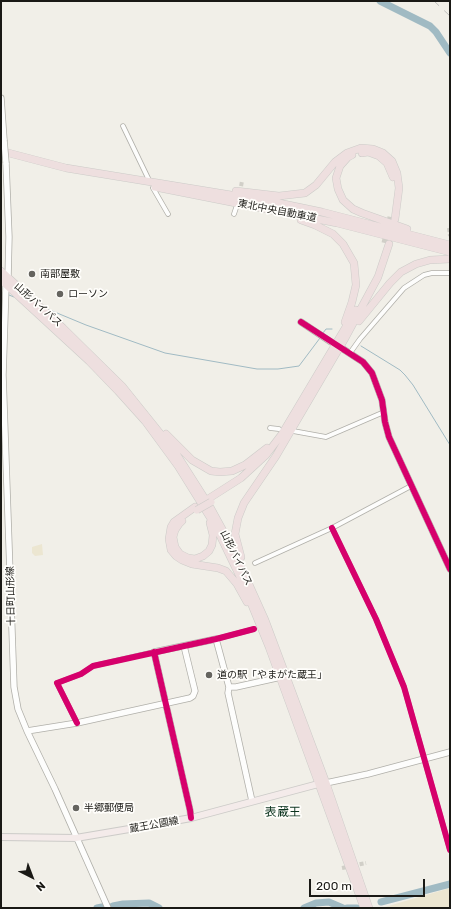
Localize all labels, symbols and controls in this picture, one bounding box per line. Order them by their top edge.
street label: 東北中央自動車道 [237,197,317,225]
place label: 南部屋敷 [40,268,80,280]
marker: 南部屋敷 [27,269,37,279]
street label: 山形バイパス [12,280,64,330]
place label: ローソン [68,288,108,300]
marker: ローソン [55,289,65,299]
street label: 山形バイパス [217,528,255,588]
street label: 十日町山形線 [4,566,18,626]
place label: 道の駅「やまがた蔵王」 [217,669,327,681]
marker: 道の駅「やまがた蔵王」 [204,670,214,680]
place label: 半郷郵便局 [84,802,134,814]
marker: 半郷郵便局 [71,803,81,813]
district label: 表蔵王 [265,806,301,820]
street label: 蔵王公園線 [128,815,180,835]
north arrow [12,857,52,897]
scale bar [311,871,427,897]
text: N [33,879,48,894]
text: 200 m [316,879,352,893]

